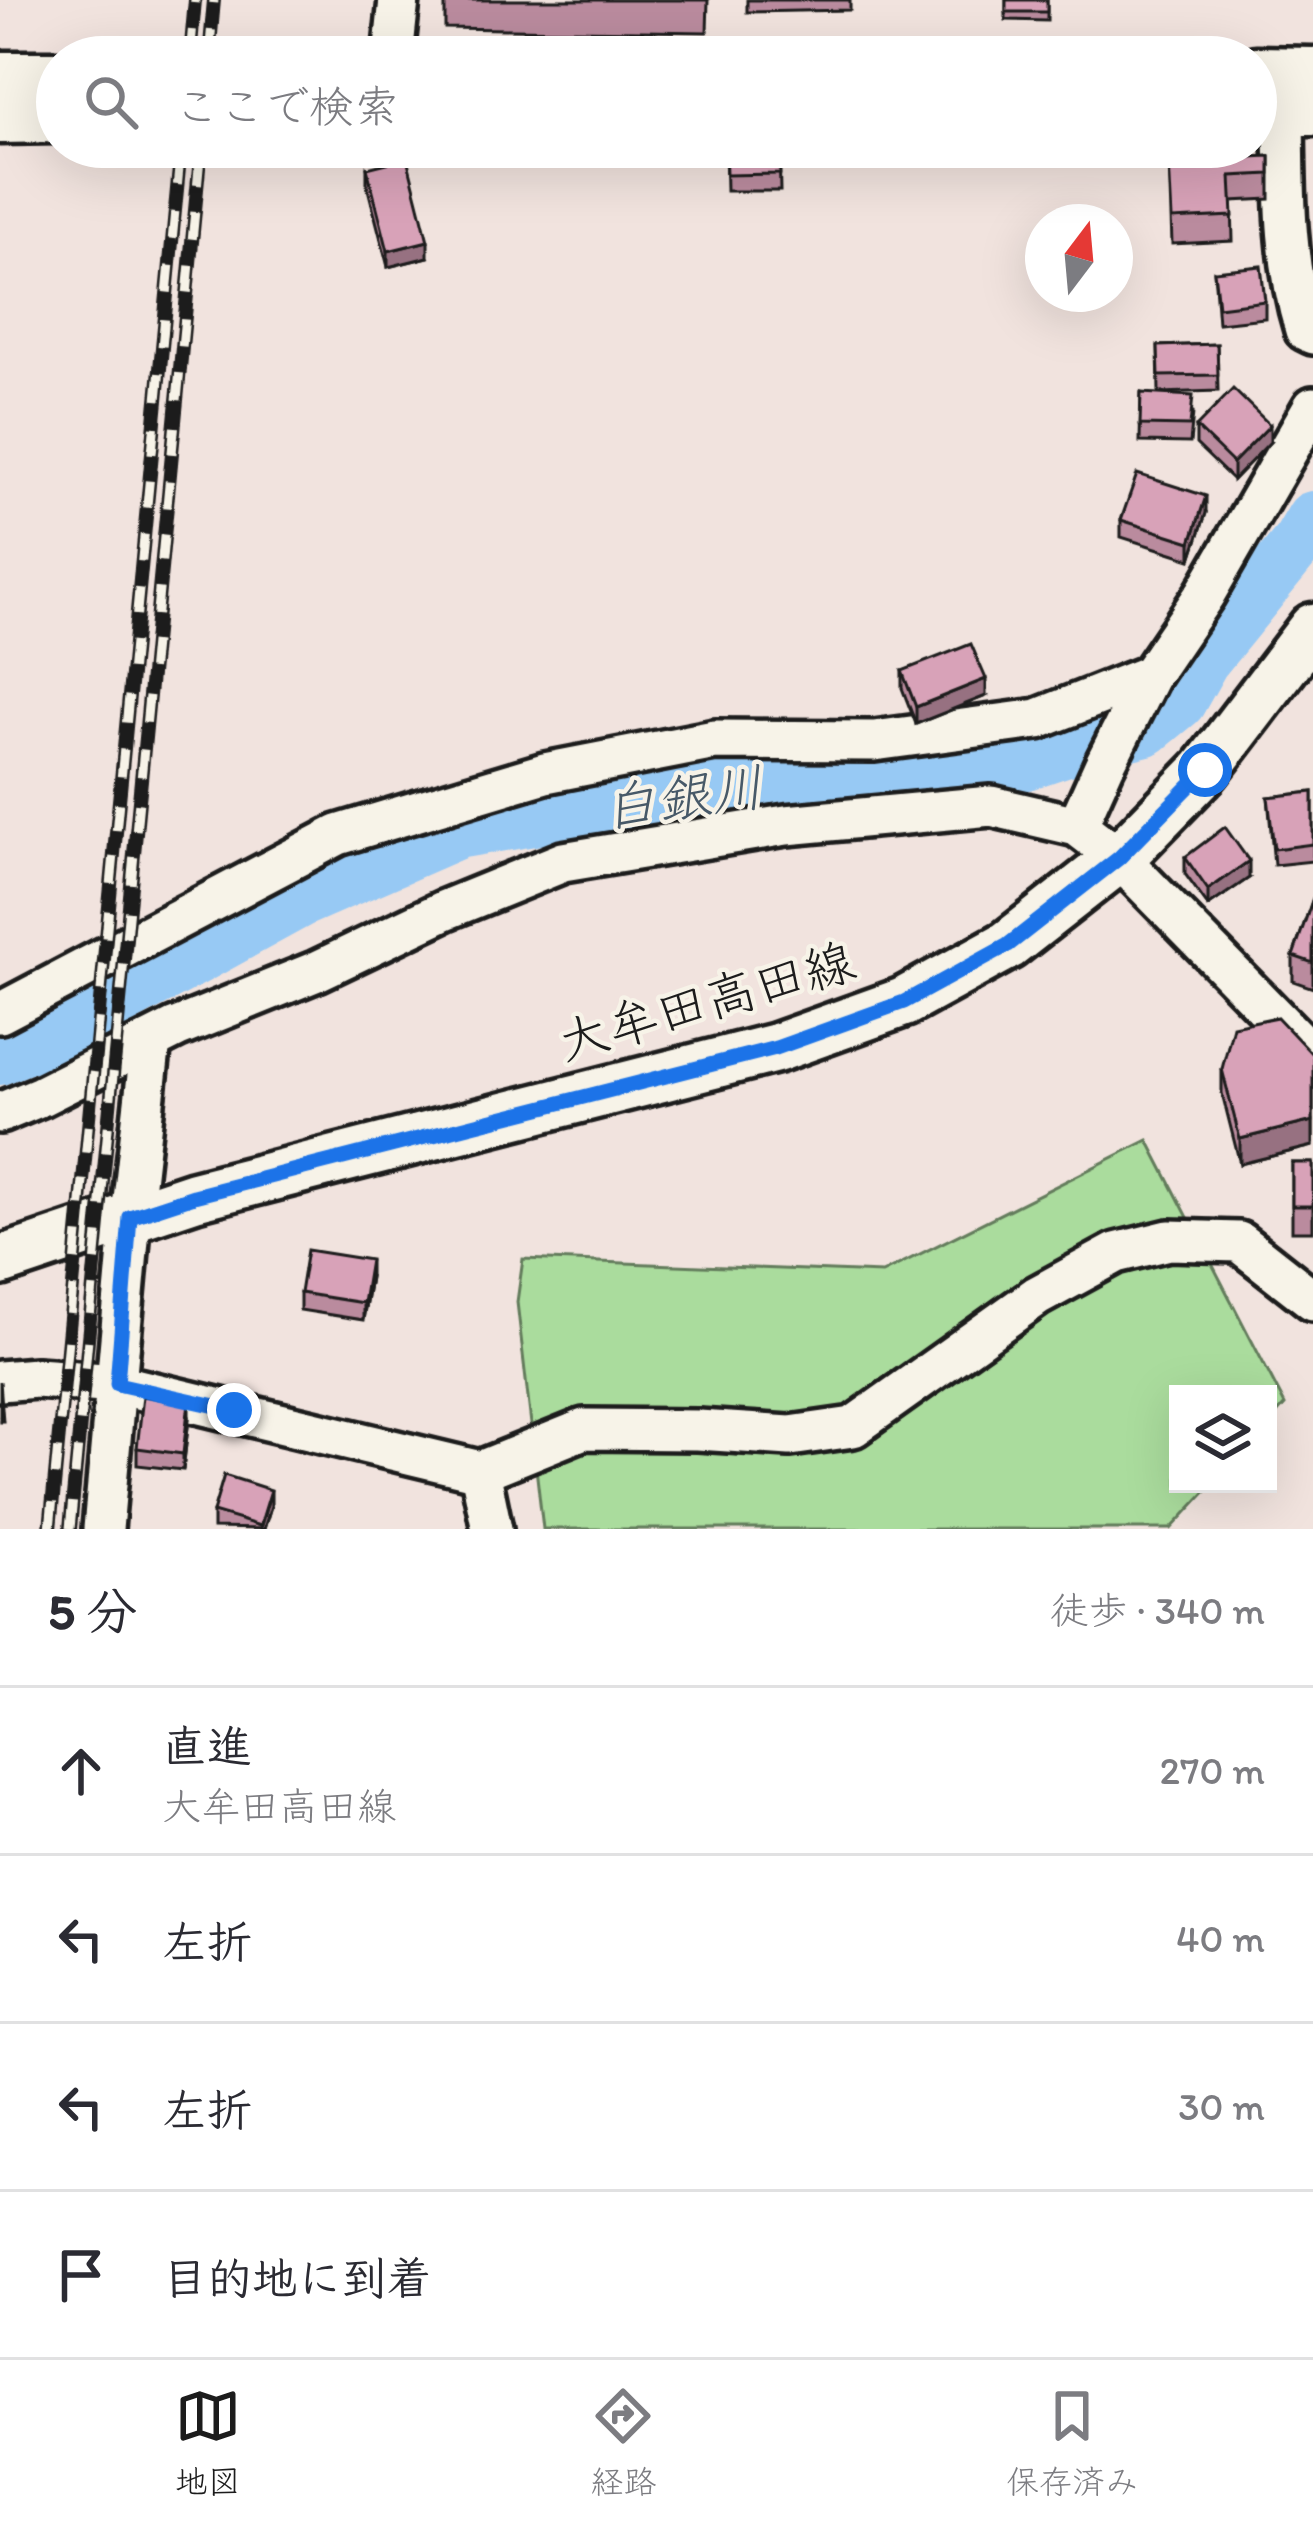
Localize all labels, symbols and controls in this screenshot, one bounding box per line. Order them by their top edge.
search box [36,36,1277,168]
icon: search [78,69,144,135]
text: ここで検索 [174,79,399,133]
north arrow [1025,204,1133,312]
route start [1178,743,1232,797]
water label: 白銀川 [598,754,768,841]
street label: 大牟田高田線 [551,930,862,1073]
route end [207,1383,261,1437]
map controls [1169,1385,1277,1493]
button: layers [1169,1385,1277,1493]
text: 5 分 [48,1581,137,1642]
text: 徒歩 · 340 m [1050,1587,1265,1634]
text: 直進 [162,1719,252,1773]
icon: ahead [48,1738,114,1804]
text: 270 m [1160,1747,1265,1794]
text: 大牟田高田線 [162,1783,396,1830]
icon: left [48,1906,114,1972]
text: 左折 [162,1915,252,1969]
text: 40 m [1176,1915,1265,1962]
icon: left [48,2074,114,2140]
text: 左折 [162,2083,252,2137]
text: 30 m [1178,2083,1265,2130]
icon: arrive [48,2242,114,2308]
text: 目的地に到着 [162,2251,432,2305]
tab: 地図 [175,2383,241,2503]
tab: 経路 [590,2383,656,2503]
tab: 保存済み [1006,2383,1138,2503]

